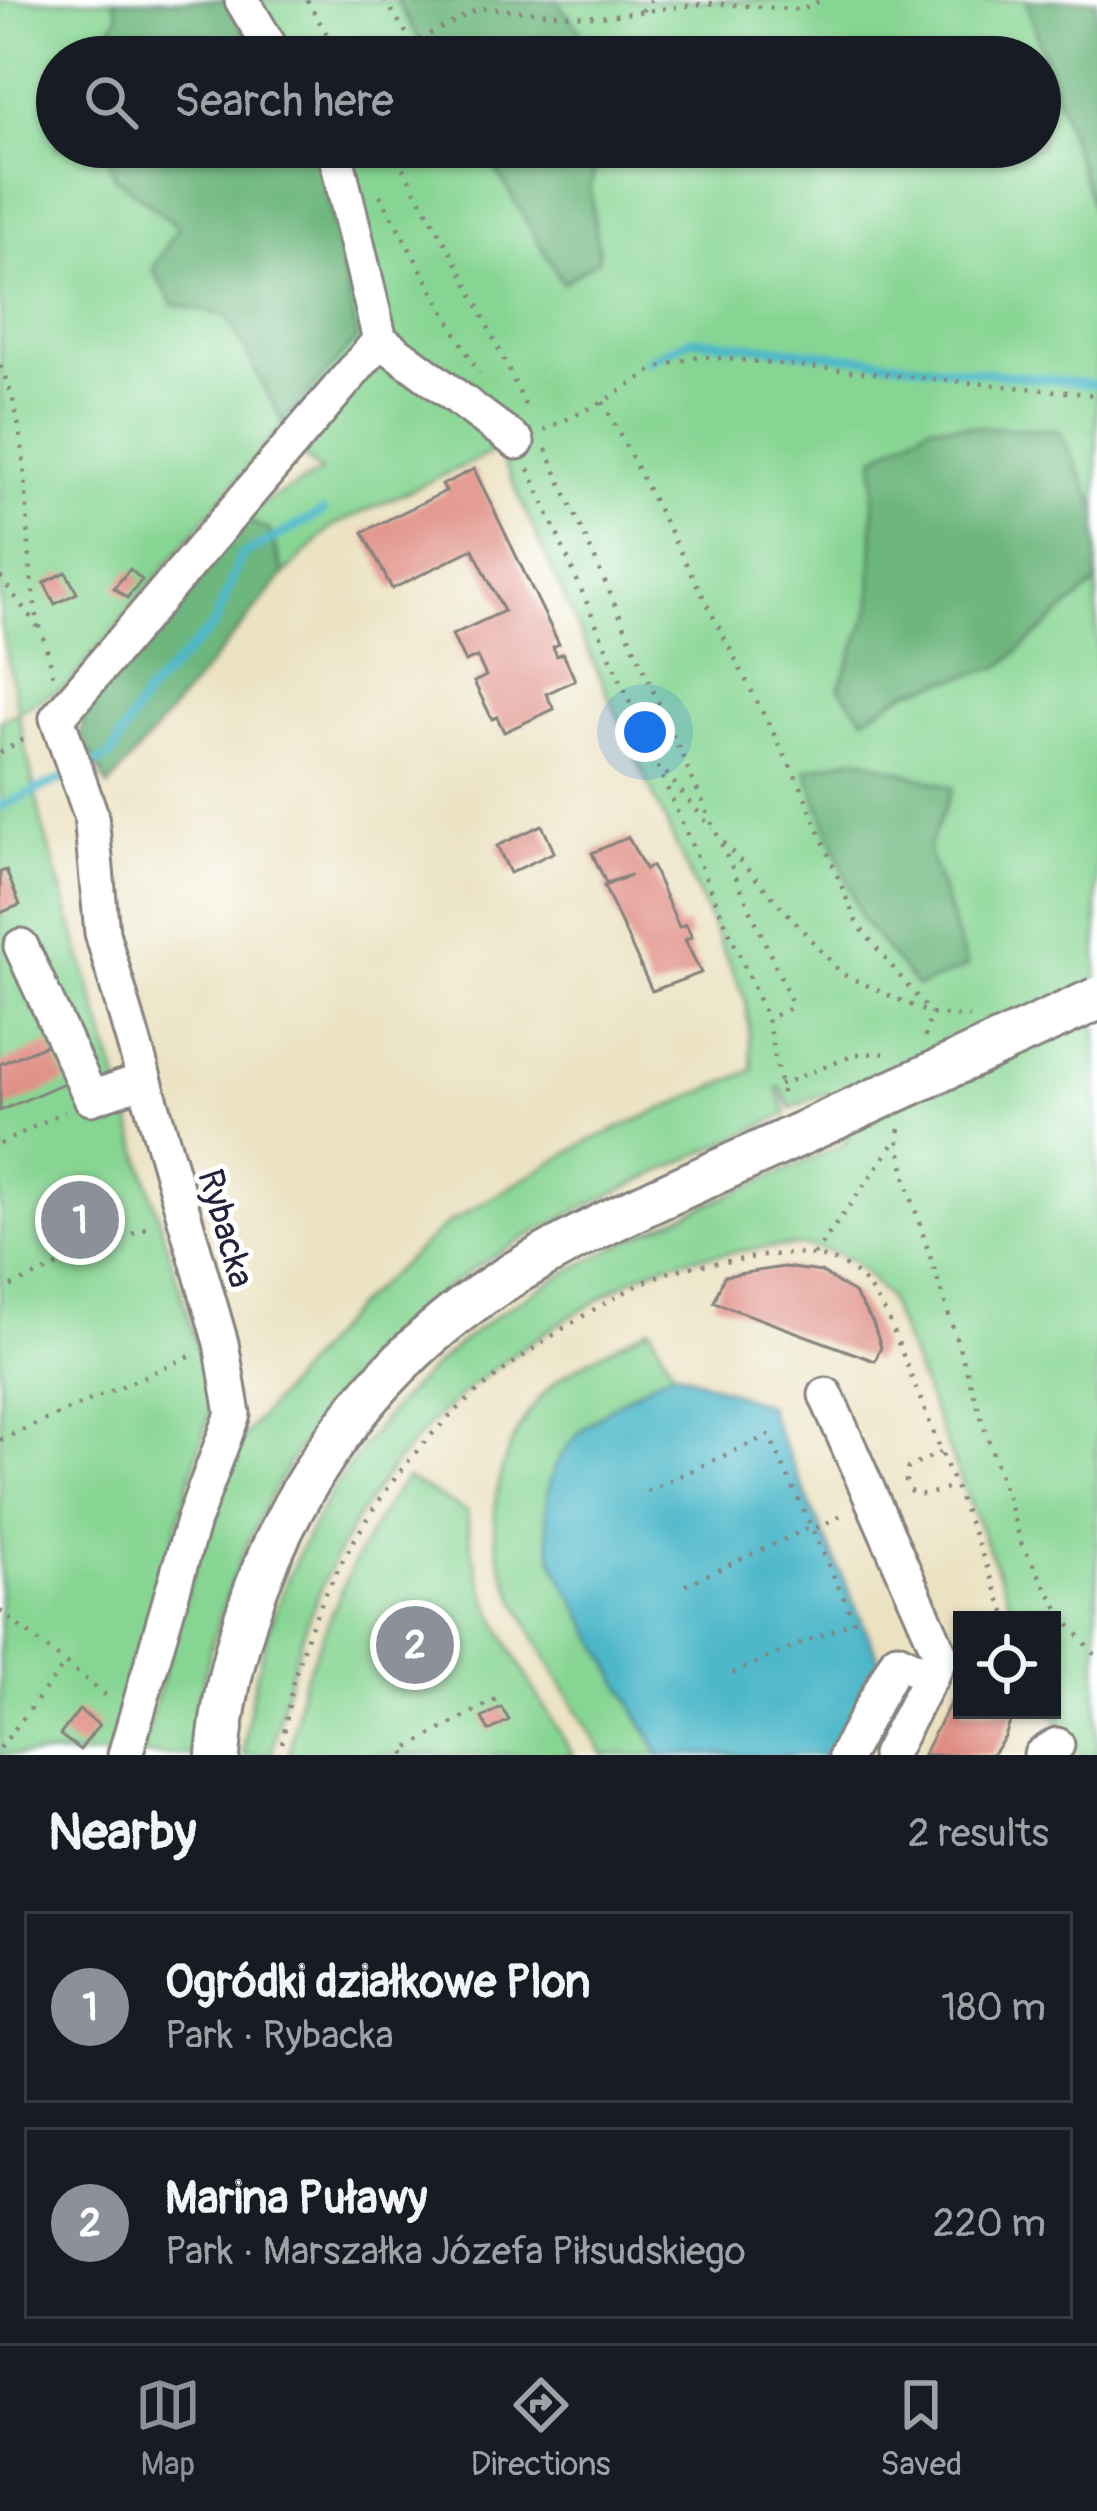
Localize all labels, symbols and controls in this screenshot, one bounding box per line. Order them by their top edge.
search box [36,36,1061,168]
icon: search [78,69,144,135]
text: Search here [174,74,394,130]
your location [615,702,675,762]
street label: Rybacka [187,1164,264,1293]
pin: 1 [41,1175,119,1265]
pin: 2 [376,1600,454,1690]
map controls [953,1611,1061,1719]
button: locate [953,1611,1061,1719]
text: Nearby [48,1801,196,1865]
text: 2 results [908,1809,1049,1858]
text: Ogródki działkowe Plon [165,1955,591,2011]
text: 1 [82,1983,98,2032]
text: 180 m [941,1983,1046,2032]
text: Park · Rybacka [165,2011,394,2060]
text: Marina Puławy [165,2171,427,2227]
text: 2 [79,2199,101,2248]
text: 220 m [933,2199,1046,2248]
text: Park · Marszałka Józefa Piłsudskiego [165,2227,746,2276]
tab: Map [135,2372,201,2485]
tab: Directions [471,2372,611,2485]
tab: Saved [880,2372,962,2485]

